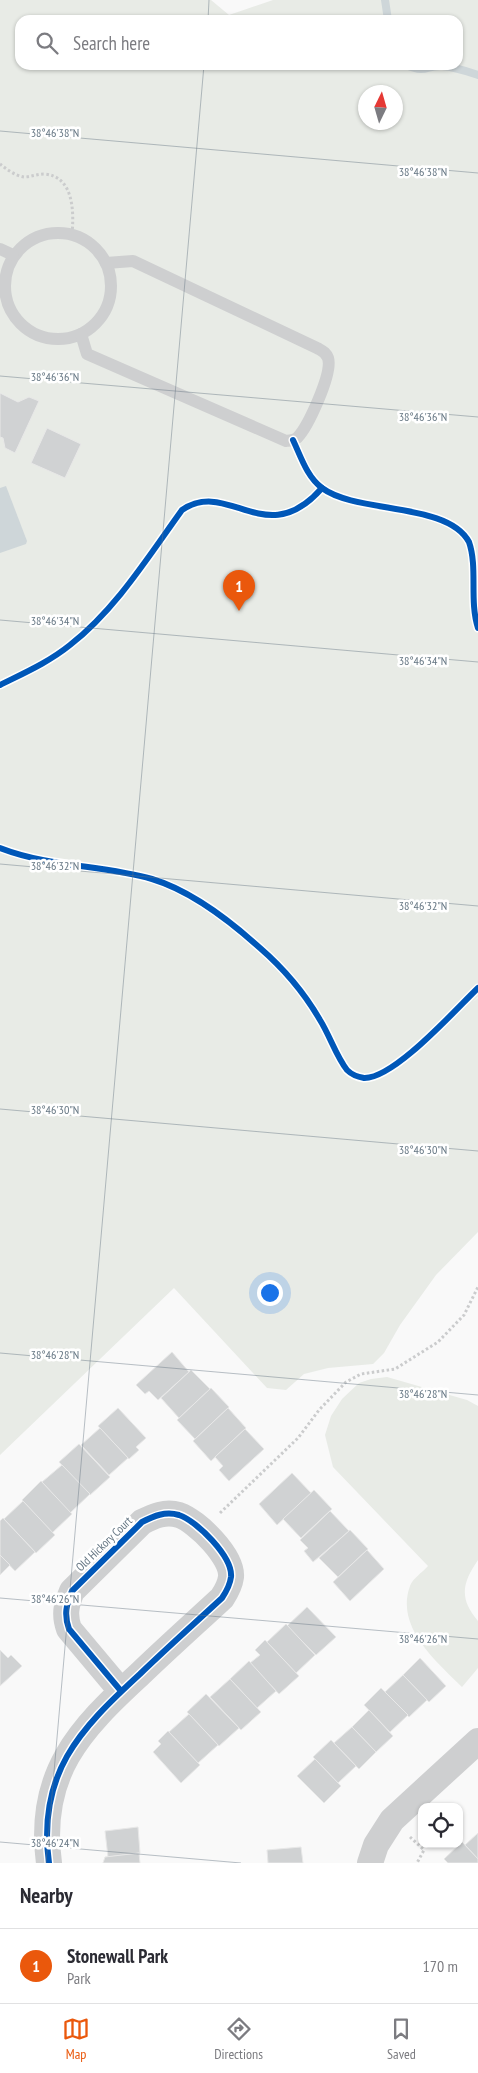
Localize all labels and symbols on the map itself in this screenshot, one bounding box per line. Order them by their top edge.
north arrow [358,85,403,130]
text: 38°46'38"N [31,125,79,140]
text: 38°46'38"N [399,164,447,179]
text: 38°46'36"N [31,369,79,384]
text: 38°46'36"N [399,409,447,424]
pin: 1 [223,570,255,611]
text: 38°46'34"N [31,613,79,628]
text: 38°46'34"N [399,653,447,668]
text: 38°46'32"N [31,858,79,873]
text: 38°46'32"N [399,898,447,913]
text: 38°46'30"N [31,1102,79,1117]
text: 38°46'30"N [399,1142,447,1157]
your location [257,1280,283,1306]
text: 38°46'28"N [31,1347,79,1362]
text: 38°46'28"N [399,1386,447,1401]
street label: Old Hickory Court [72,1513,135,1574]
text: 38°46'26"N [31,1591,79,1606]
text: 38°46'26"N [399,1631,447,1646]
text: 38°46'24"N [31,1835,79,1850]

